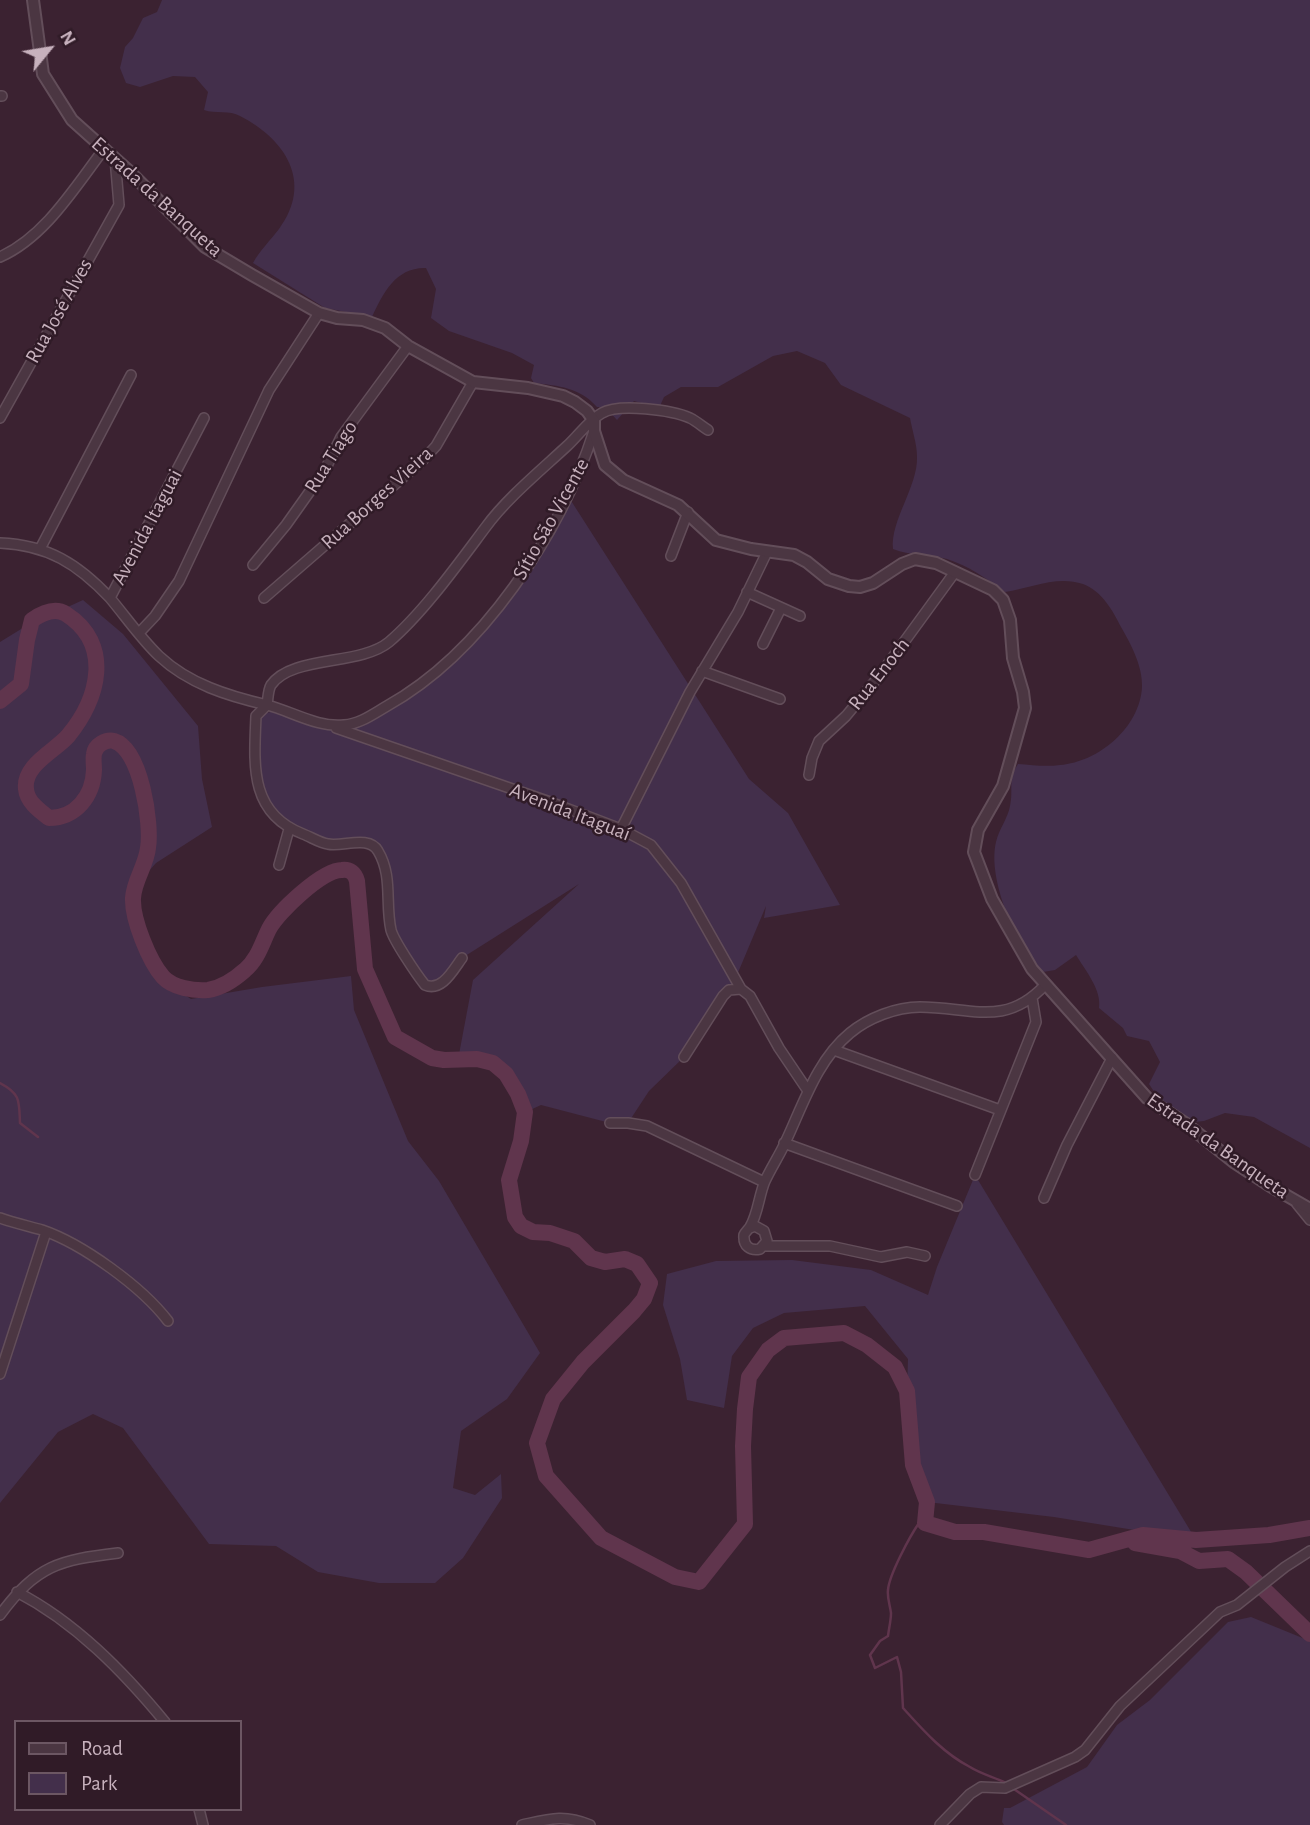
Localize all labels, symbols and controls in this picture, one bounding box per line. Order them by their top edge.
north arrow [14,14,84,84]
text: N [56,28,79,49]
street label: Estrada da Banqueta [86,131,228,263]
street label: Rua José Alves [20,254,98,368]
street label: Rua Tiago [299,416,363,498]
street label: Rua Borges Vieira [316,441,438,555]
street label: Sítio São Vicente [507,454,595,584]
street label: Avenida Itaguai [106,465,188,589]
street label: Rua Enoch [843,633,915,715]
street label: Avenida Itaguaí [506,777,634,847]
street label: Estrada da Banqueta [1142,1087,1294,1205]
legend [14,1720,242,1811]
text: Road [81,1738,123,1759]
text: Park [81,1773,117,1794]

